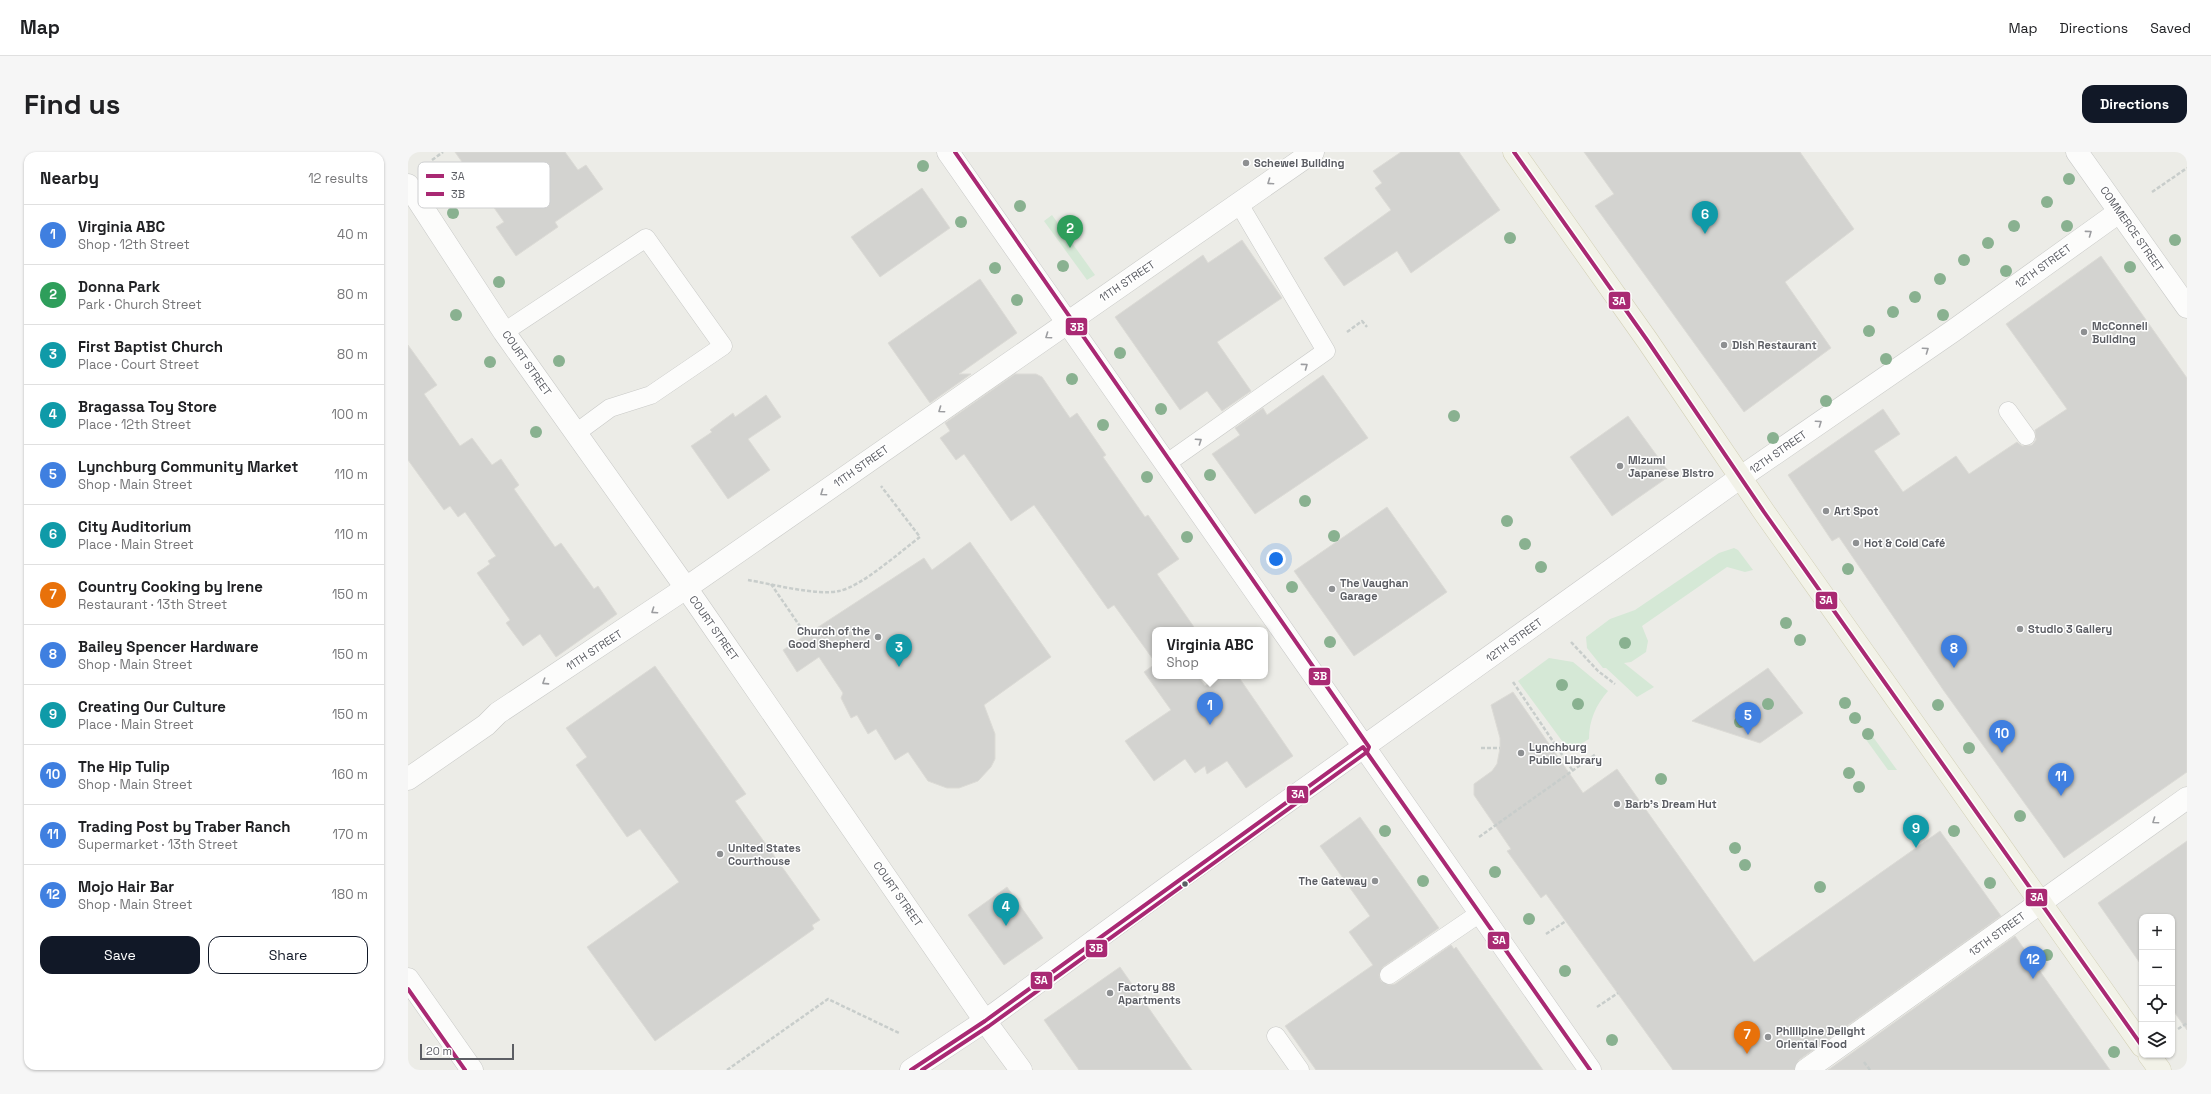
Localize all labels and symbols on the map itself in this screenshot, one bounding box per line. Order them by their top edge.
place label: Schewel Building [1254,156,1345,170]
marker: Schewel Building [1241,158,1251,168]
legend [418,162,550,208]
text: 3A [451,169,465,183]
one-way arrow [1267,177,1274,185]
street label: COMMERCE STREET [2097,183,2167,275]
text: 3B [451,187,465,201]
pin: 6 [1692,201,1718,234]
pin: 2 [1057,215,1083,248]
one-way arrow [2084,231,2091,238]
street label: 12TH STREET [2012,241,2074,291]
street label: 11TH STREET [1096,257,1158,305]
line badge: 3A [1608,291,1631,310]
text: 3A [1612,294,1626,308]
line badge: 3B [1065,317,1088,336]
place label: McConnell Building [2092,319,2148,346]
text: 3B [1070,320,1084,334]
marker: McConnell Building [2079,327,2089,337]
street label: COURT STREET [499,328,555,399]
one-way arrow [1045,331,1052,339]
place label: Dish Restaurant [1732,338,1817,352]
marker: Dish Restaurant [1719,340,1729,350]
one-way arrow [1922,347,1929,354]
one-way arrow [1301,363,1308,371]
one-way arrow [938,405,945,413]
one-way arrow [1814,421,1821,428]
street label: 12TH STREET [1747,427,1810,477]
one-way arrow [1195,438,1202,446]
street label: 11TH STREET [831,442,892,490]
place label: Mizumi Japanese Bistro [1628,453,1714,480]
marker: Mizumi Japanese Bistro [1615,461,1625,471]
one-way arrow [820,488,827,496]
place label: Art Spot [1834,504,1878,518]
marker: Art Spot [1821,506,1831,516]
place label: Hot & Cold Café [1864,536,1945,550]
marker: Hot & Cold Café [1851,538,1861,548]
your location [1266,549,1286,569]
place label: The Vaughan Garage [1340,576,1409,603]
marker: The Vaughan Garage [1327,584,1337,594]
line badge: 3A [1815,591,1838,610]
street label: COURT STREET [686,593,742,664]
text: 3A [1819,593,1833,607]
one-way arrow [651,606,658,614]
street label: 12TH STREET [1483,615,1545,665]
place label: Studio 3 Gallery [2028,622,2112,636]
place label: Church of the Good Shepherd [788,624,870,651]
marker: Studio 3 Gallery [2015,624,2025,634]
street label: 11TH STREET [563,626,625,673]
marker: Church of the Good Shepherd [873,632,883,642]
pin: 3 [886,634,912,667]
pin: 8 [1941,635,1967,668]
line badge: 3B [1308,667,1331,686]
text: 3B [1313,669,1327,683]
one-way arrow [543,677,550,684]
pin: 1 [1197,692,1223,725]
pin: 5 [1735,702,1761,735]
pin: 10 [1989,720,2015,753]
place label: Lynchburg Public Library [1529,740,1602,767]
marker: Lynchburg Public Library [1516,748,1526,758]
pin: 11 [2048,763,2074,796]
line badge: 3A [1286,785,1309,804]
text: 3A [1291,787,1305,801]
place label: Barb's Dream Hut [1625,797,1717,811]
marker: Barb's Dream Hut [1612,799,1622,809]
pin: 9 [1903,815,1929,848]
one-way arrow [2152,816,2159,824]
place label: United States Courthouse [728,841,801,868]
marker: United States Courthouse [715,849,725,859]
street label: COURT STREET [870,859,926,930]
place label: The Gateway [1299,874,1367,888]
marker: The Gateway [1370,876,1380,886]
unlabelled marker [1180,879,1190,889]
line badge: 3A [2025,888,2048,907]
text: 3A [2030,890,2044,904]
pin: 4 [993,893,1019,926]
street label: 13TH STREET [1966,909,2028,959]
line badge: 3A [1487,931,1510,950]
text: 3A [1492,933,1506,947]
line badge: 3B [1085,939,1108,958]
text: 3B [1089,941,1103,955]
pin: 12 [2020,946,2046,979]
line badge: 3A [1030,971,1053,990]
text: 3A [1034,973,1048,987]
place label: Factory 88 Apartments [1118,980,1181,1007]
marker: Factory 88 Apartments [1105,988,1115,998]
pin: 7 [1734,1021,1760,1054]
place label: Phillipine Delight Oriental Food [1776,1024,1865,1051]
marker: Phillipine Delight Oriental Food [1763,1032,1773,1042]
scale bar [420,1042,514,1061]

